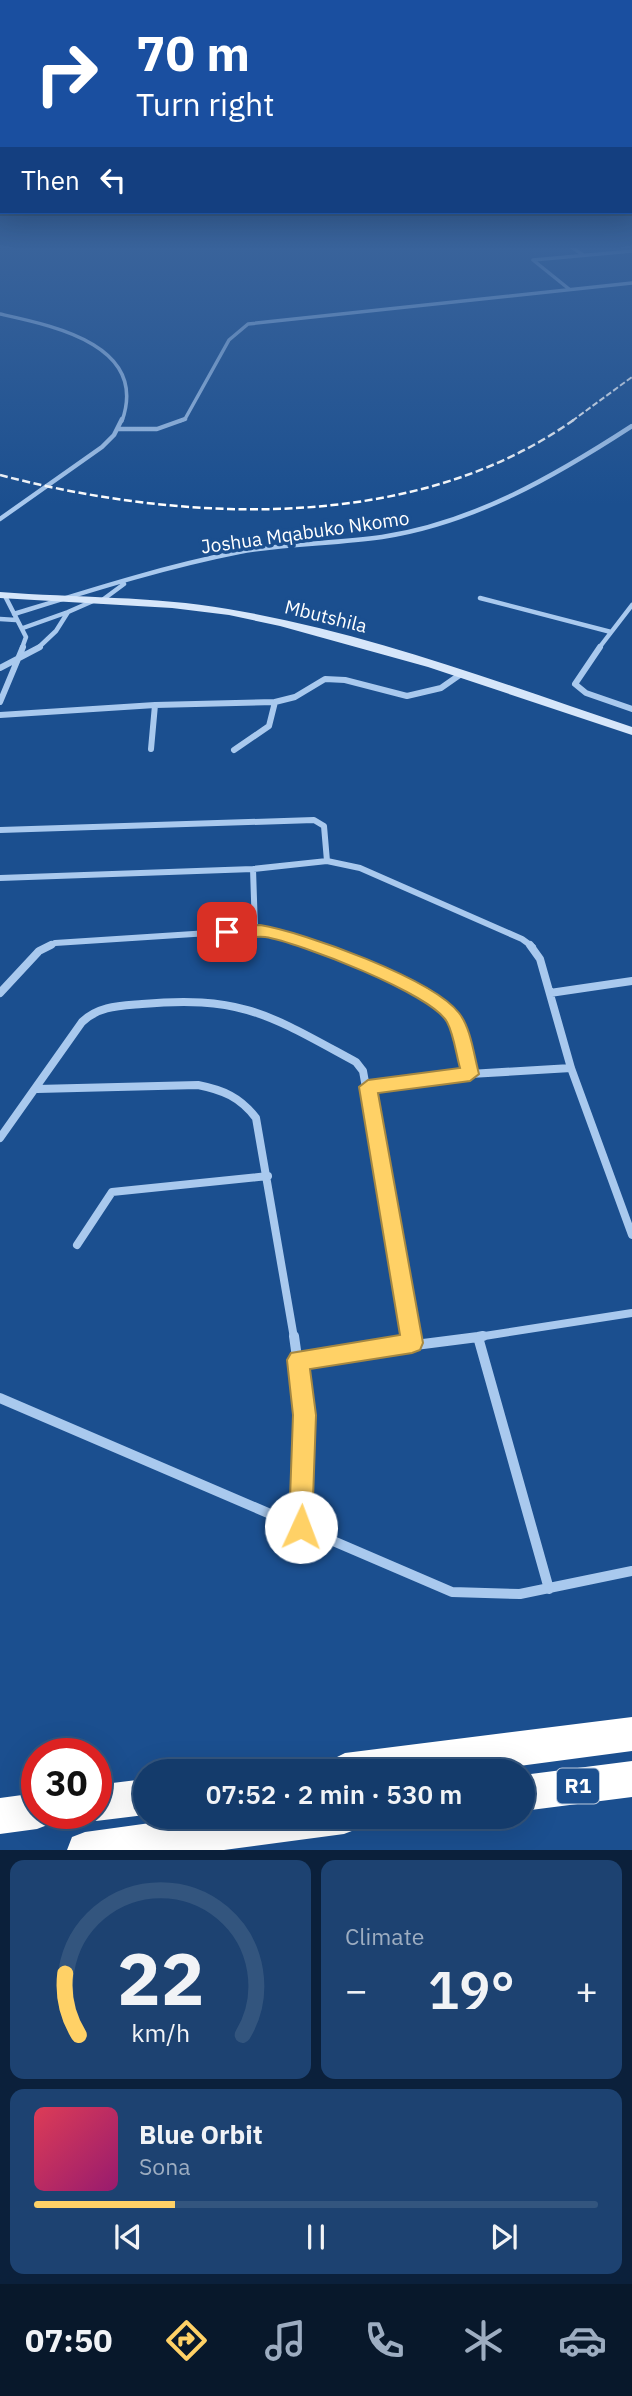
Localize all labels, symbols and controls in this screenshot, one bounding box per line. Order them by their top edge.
text: 70 m [136,21,250,84]
icon: right [21,28,112,119]
text: Turn right [136,83,274,125]
icon: left [94,161,132,199]
text: Then [21,163,80,197]
street label: Joshua Mqabuko Nkomo [199,506,411,558]
street label: Mbutshila [282,594,370,638]
pin [197,902,257,962]
icon: arrive [208,913,246,951]
position arrow [264,1490,338,1564]
speed limit sign: 30 [21,1738,112,1829]
road number: R1 [557,1768,599,1803]
text: 07:52 · 2 min · 530 m [206,1777,462,1811]
text: Climate [345,1921,424,1951]
text: 22 [117,1931,204,2026]
text: 19° [428,1956,515,2023]
text: − [345,1965,368,2014]
text: + [575,1965,598,2014]
text: km/h [131,2016,190,2049]
text: Blue Orbit [139,2117,263,2151]
text: Sona [139,2151,191,2181]
icon: previous [109,2218,147,2256]
icon: pause [297,2218,335,2256]
icon: next [485,2218,523,2256]
icon: directions [162,2316,211,2365]
icon: music [261,2316,310,2365]
icon: phone [360,2316,409,2365]
icon: climate [459,2316,508,2365]
icon: car [558,2316,607,2365]
text: 07:50 [25,2319,112,2361]

